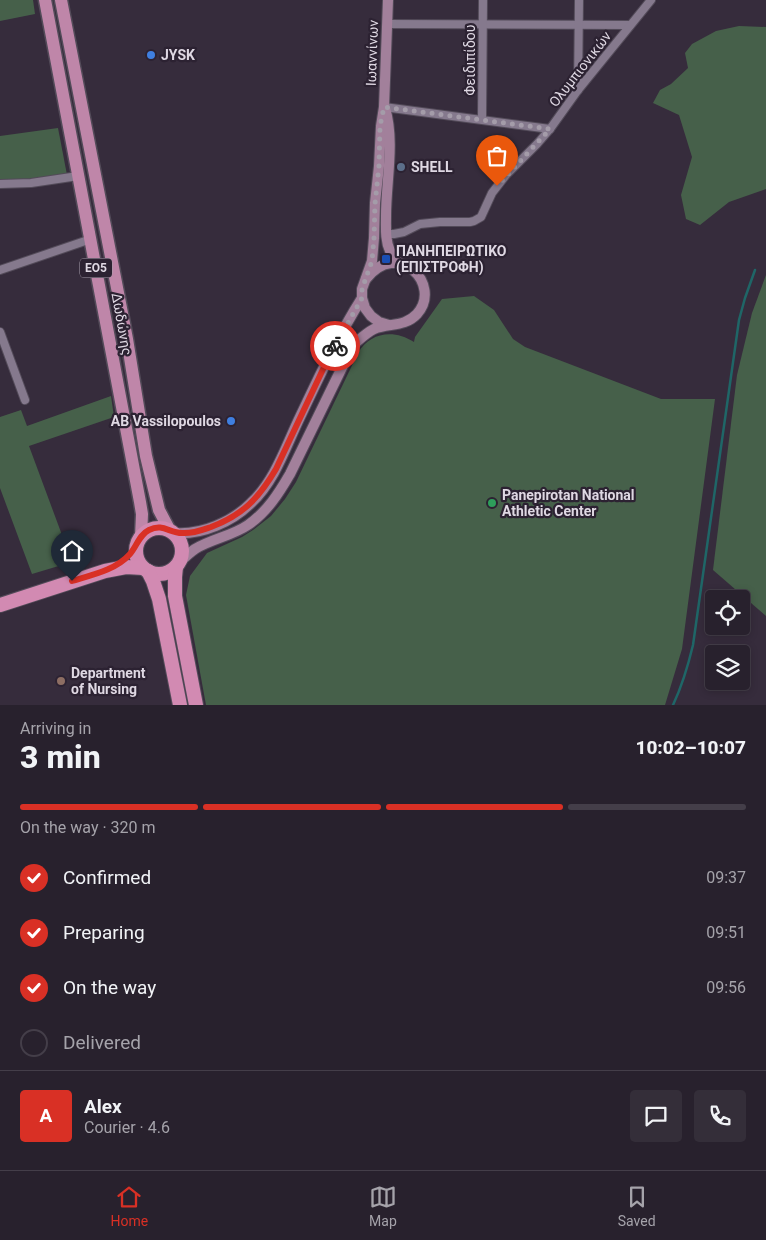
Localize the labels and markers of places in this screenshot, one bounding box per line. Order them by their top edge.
place label: JYSK [161,47,195,63]
marker: JYSK [145,49,157,61]
pin [476,135,518,186]
place label: SHELL [411,159,453,175]
marker: SHELL [395,161,407,173]
place label: ΠΑΝΗΠΕΙΡΩΤΙΚΟ (ΕΠΙΣΤΡΟΦΗ) [396,243,507,276]
marker: ΠΑΝΗΠΕΙΡΩΤΙΚΟ (ΕΠΙΣΤΡΟΦΗ) [380,253,392,265]
place label: AB Vassilopoulos [111,413,221,429]
marker: AB Vassilopoulos [225,415,237,427]
place label: Panepirotan National Athletic Center [502,487,635,519]
marker: Panepirotan National Athletic Center [486,497,498,509]
pin [51,530,93,581]
place label: Department of Nursing [71,665,146,697]
marker: Department of Nursing [55,675,67,687]

